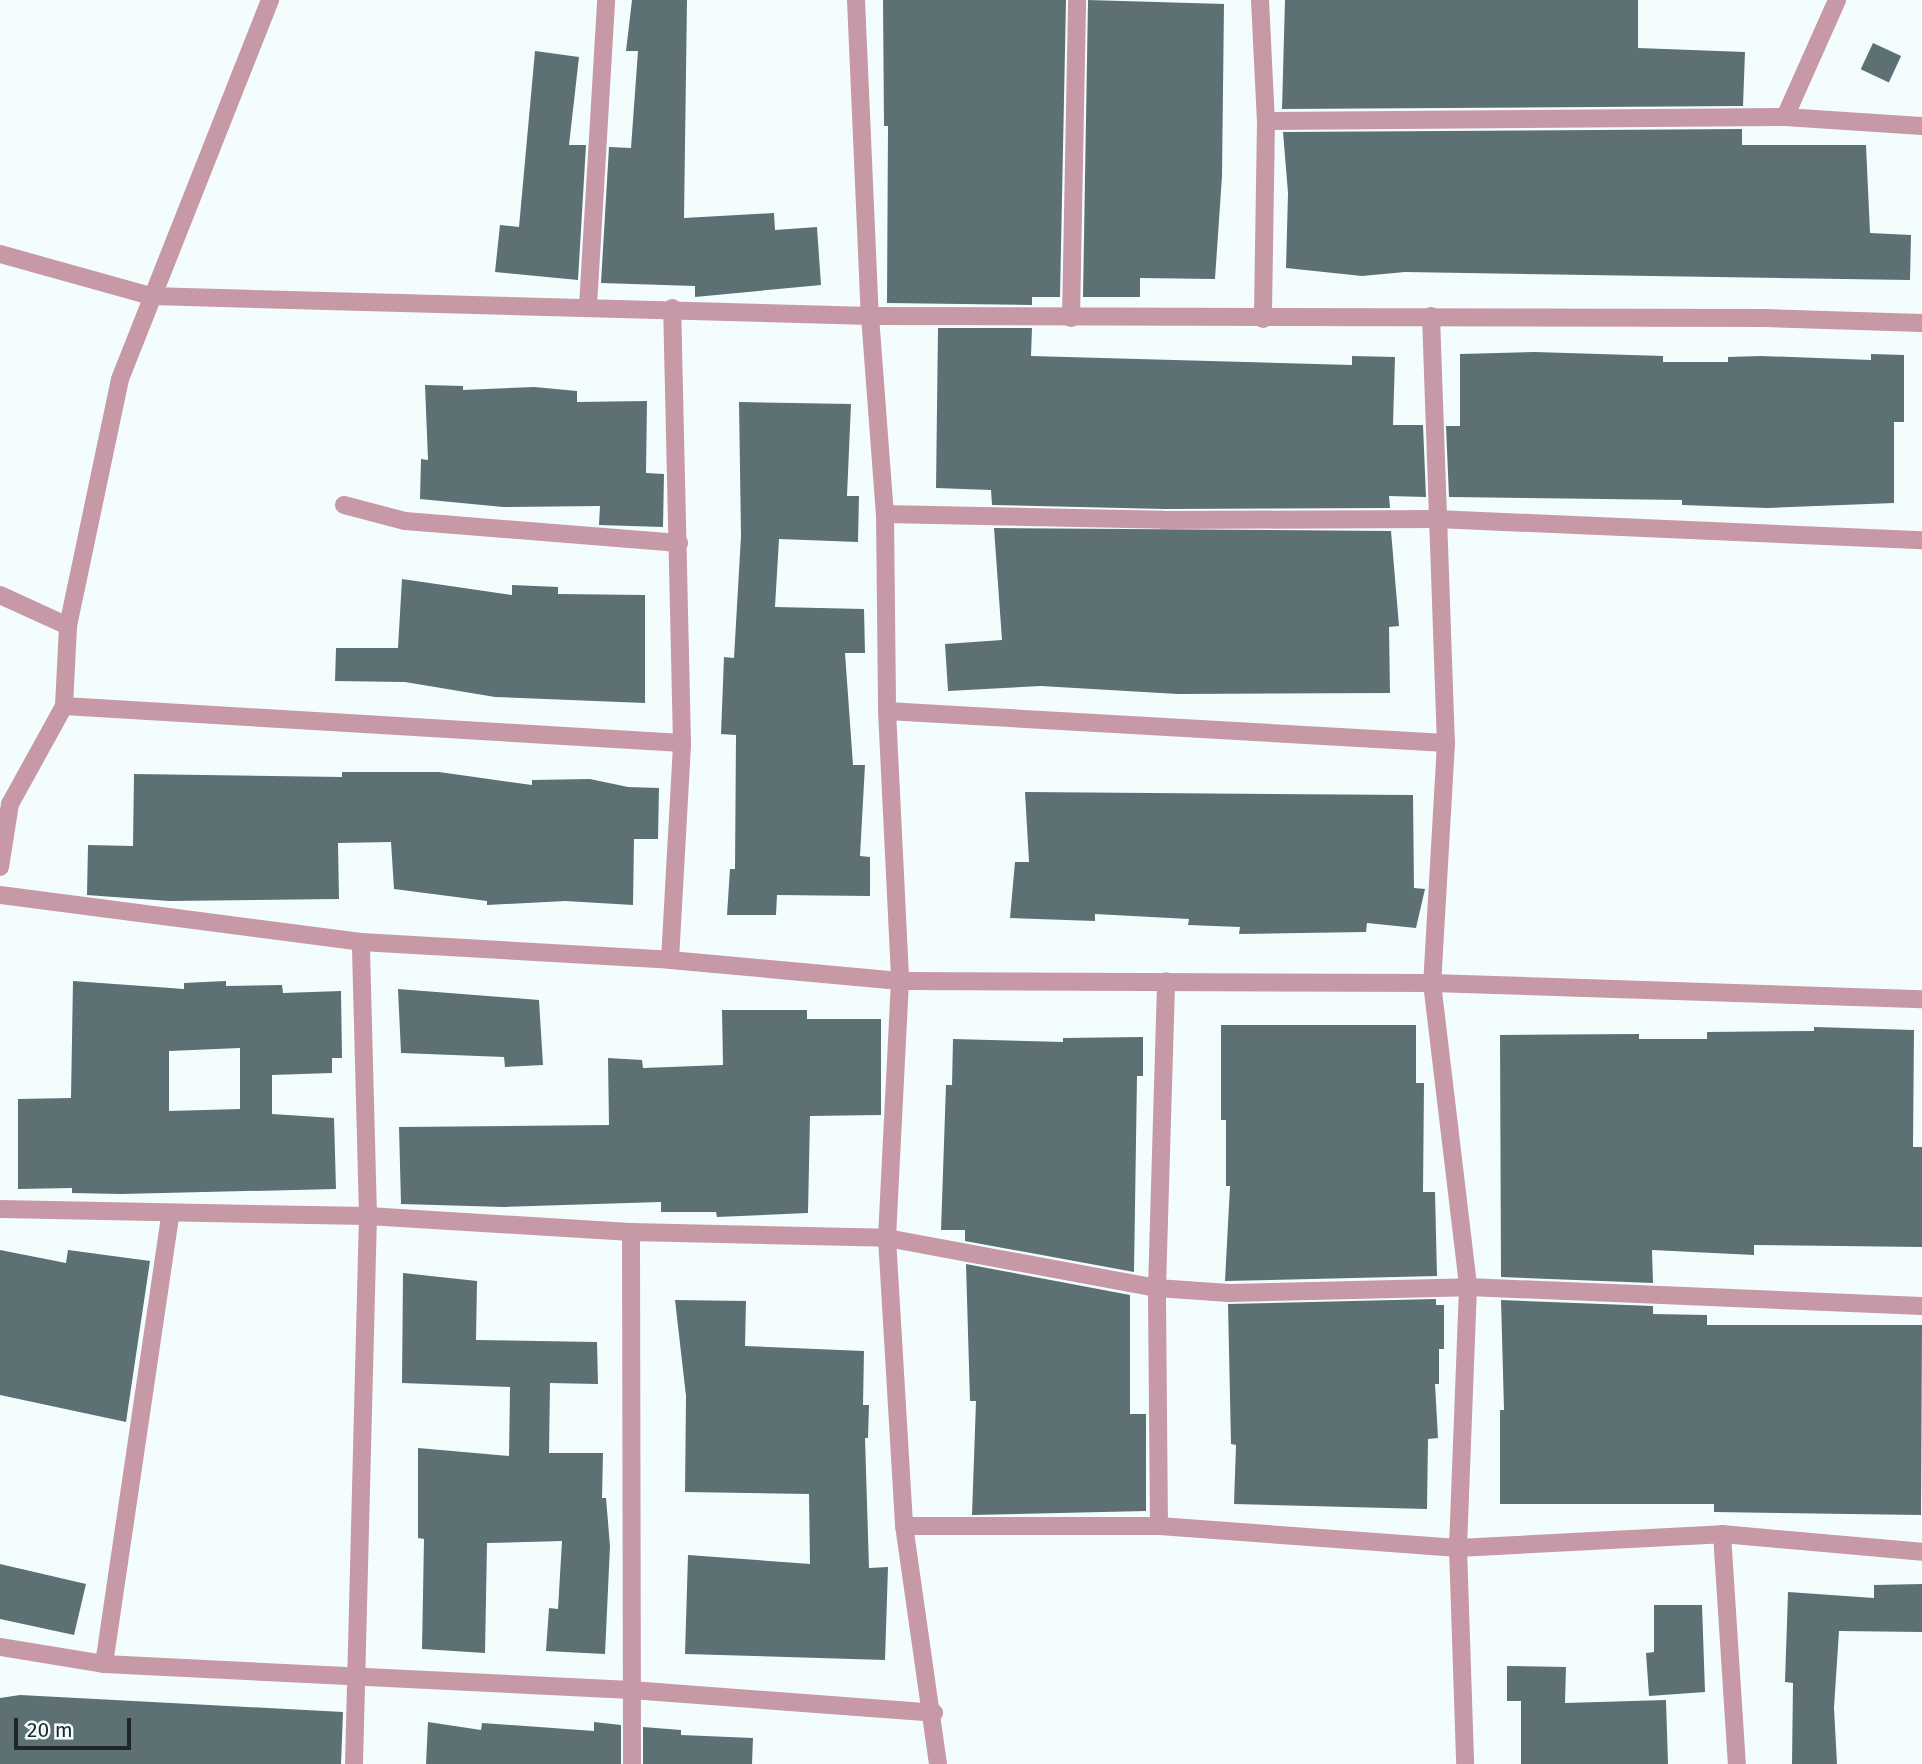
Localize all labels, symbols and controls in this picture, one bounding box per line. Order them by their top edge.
scale bar [18,1704,135,1748]
text: 20 m [27,1717,73,1743]

